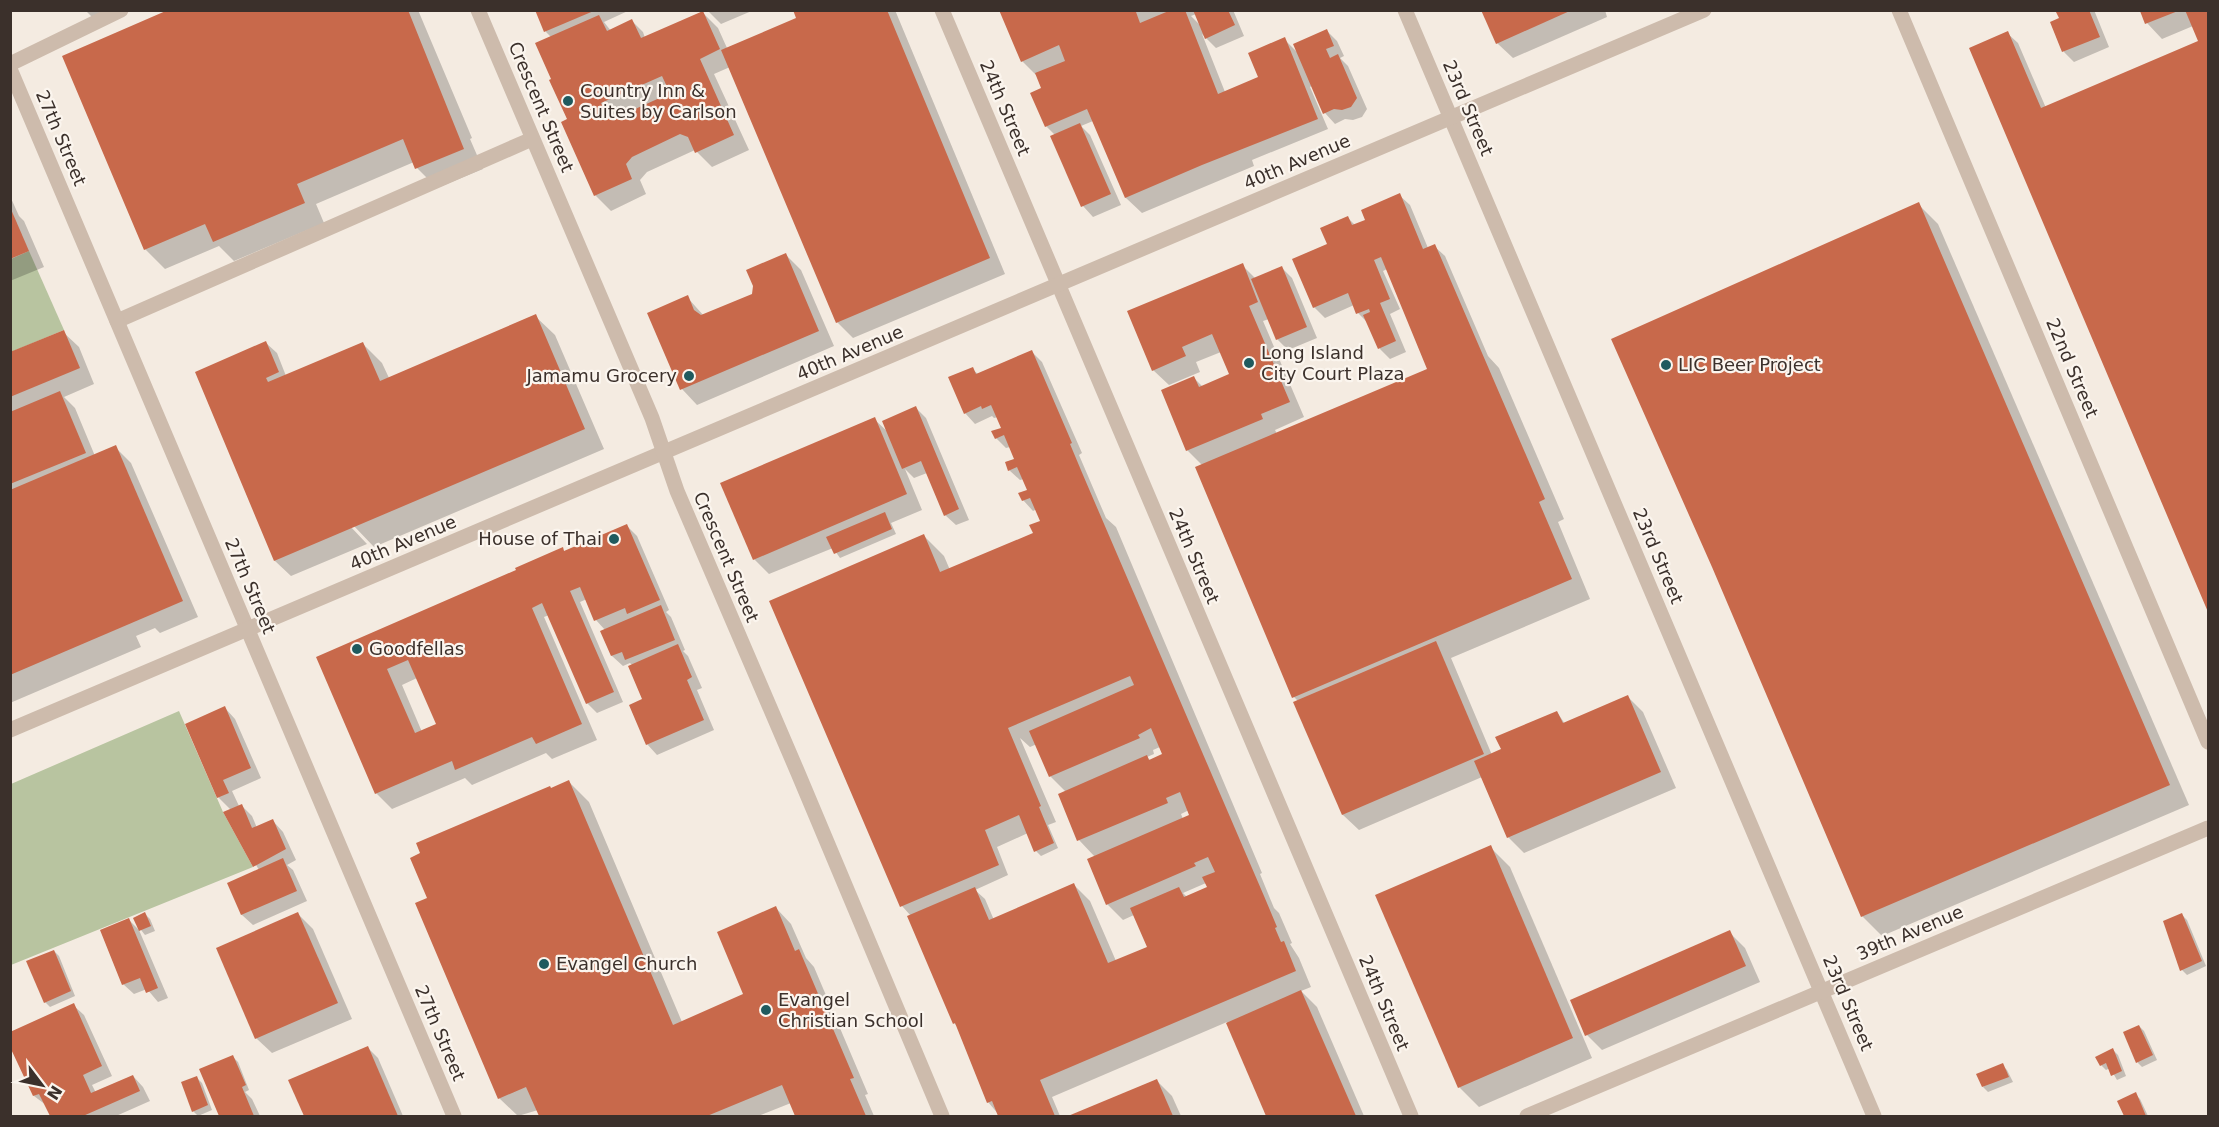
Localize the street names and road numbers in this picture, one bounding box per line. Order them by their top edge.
street label: Crescent Street [504,38,578,175]
street label: 24th Street [976,57,1035,159]
street label: 23rd Street [1439,57,1498,159]
street label: 27th Street [32,87,91,189]
street label: 40th Avenue [1240,130,1353,193]
street label: 22nd Street [2042,315,2103,421]
street label: 40th Avenue [793,321,906,384]
street label: Crescent Street [689,488,763,625]
street label: 24th Street [1165,505,1224,607]
street label: 23rd Street [1629,505,1688,607]
street label: 40th Avenue [346,511,459,574]
street label: 27th Street [221,535,280,637]
street label: 39th Avenue [1853,901,1966,964]
street label: 24th Street [1355,952,1414,1054]
street label: 23rd Street [1819,952,1878,1054]
street label: 27th Street [411,982,470,1084]

